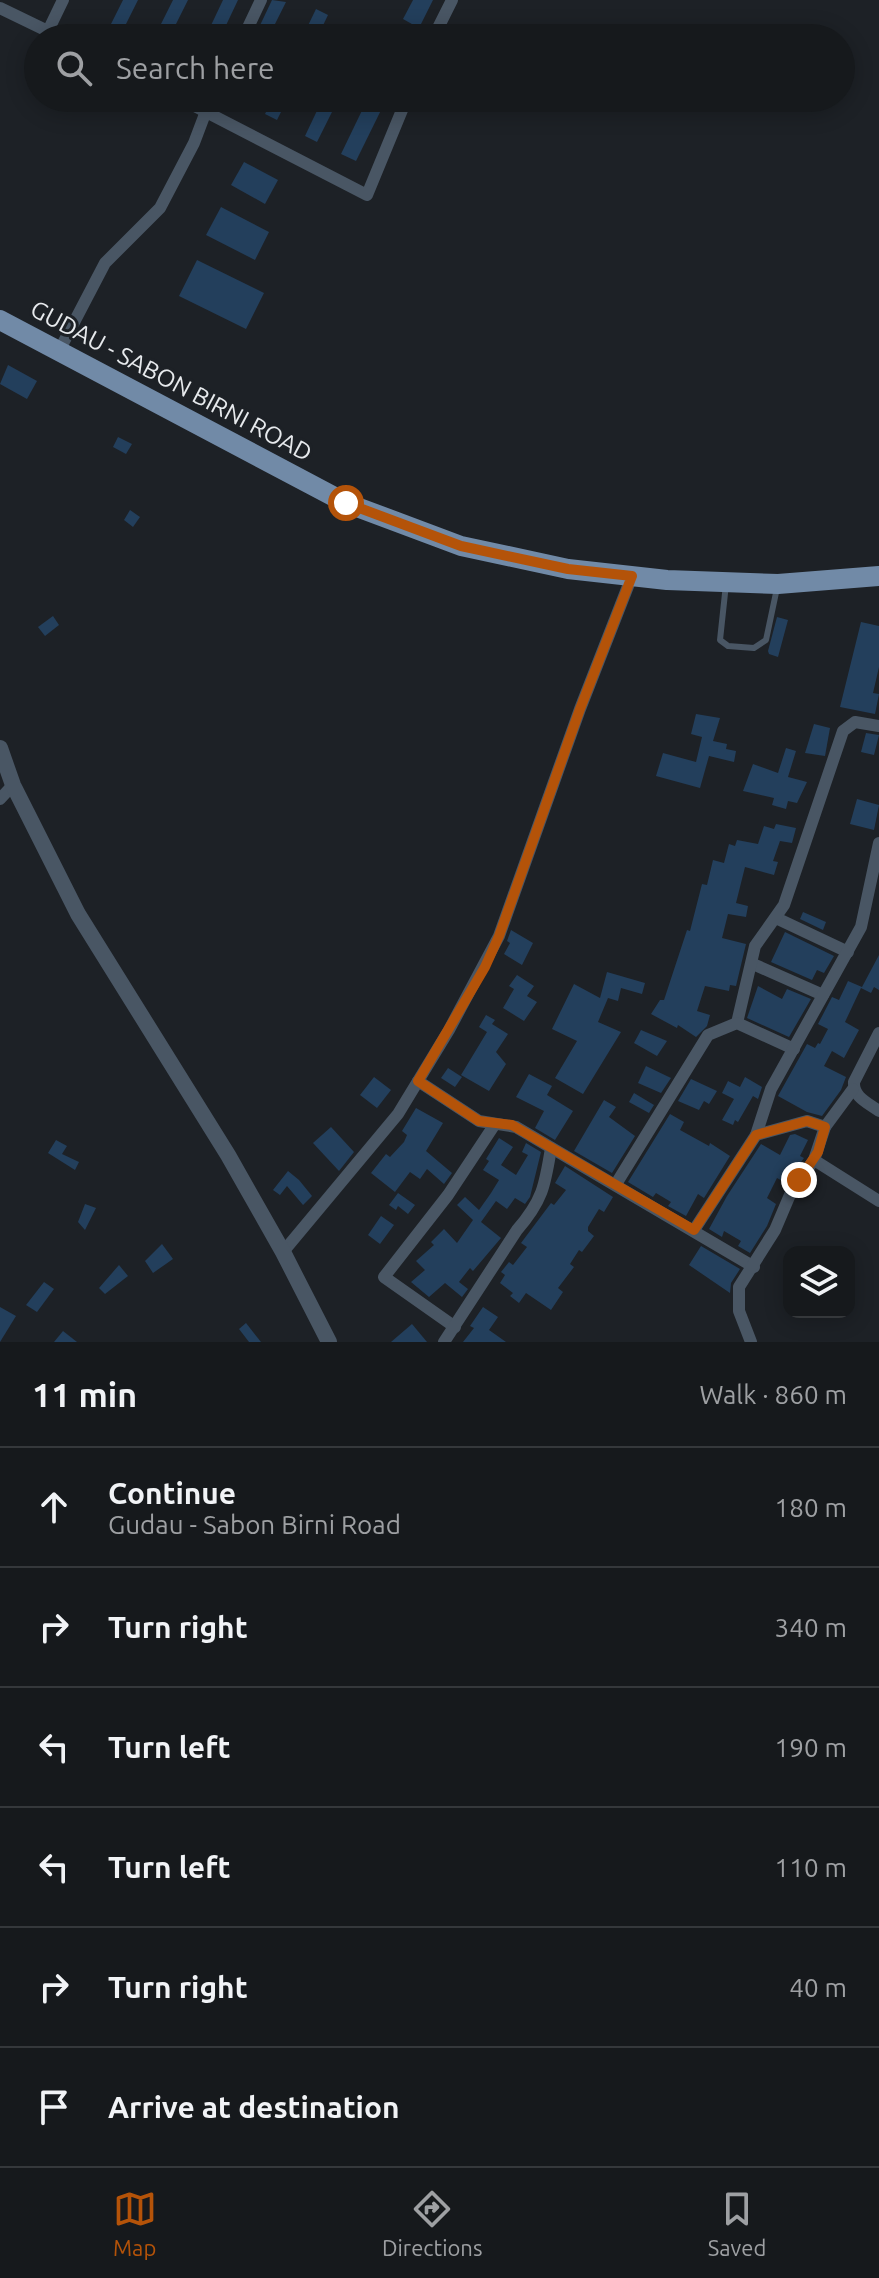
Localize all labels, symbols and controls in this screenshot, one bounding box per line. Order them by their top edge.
search box [24,24,855,112]
icon: search [52,46,96,90]
text: Search here [116,51,275,85]
street label: GUDAU - SABON BIRNI ROAD [26,295,316,466]
route start [328,485,364,521]
route end [781,1162,817,1198]
map controls [783,1246,855,1318]
button: layers [783,1246,855,1318]
text: 11 min [32,1375,137,1413]
text: Walk · 860 m [699,1380,847,1409]
text: Continue [108,1476,236,1510]
icon: ahead [32,1485,76,1529]
text: 180 m [775,1493,847,1522]
text: Gudau - Sabon Birni Road [108,1510,401,1539]
icon: right [32,1605,76,1649]
text: Turn right [108,1610,248,1644]
text: 340 m [775,1613,847,1642]
icon: left [32,1725,76,1769]
text: Turn left [108,1730,230,1764]
text: 190 m [775,1733,847,1762]
icon: left [32,1845,76,1889]
text: Turn left [108,1850,230,1884]
text: 110 m [775,1853,847,1882]
icon: right [32,1965,76,2009]
text: Turn right [108,1970,248,2004]
text: 40 m [789,1973,847,2002]
icon: arrive [32,2085,76,2129]
text: Arrive at destination [108,2090,400,2124]
tab: Map [113,2187,157,2260]
tab: Directions [382,2187,482,2260]
tab: Saved [708,2187,766,2260]

